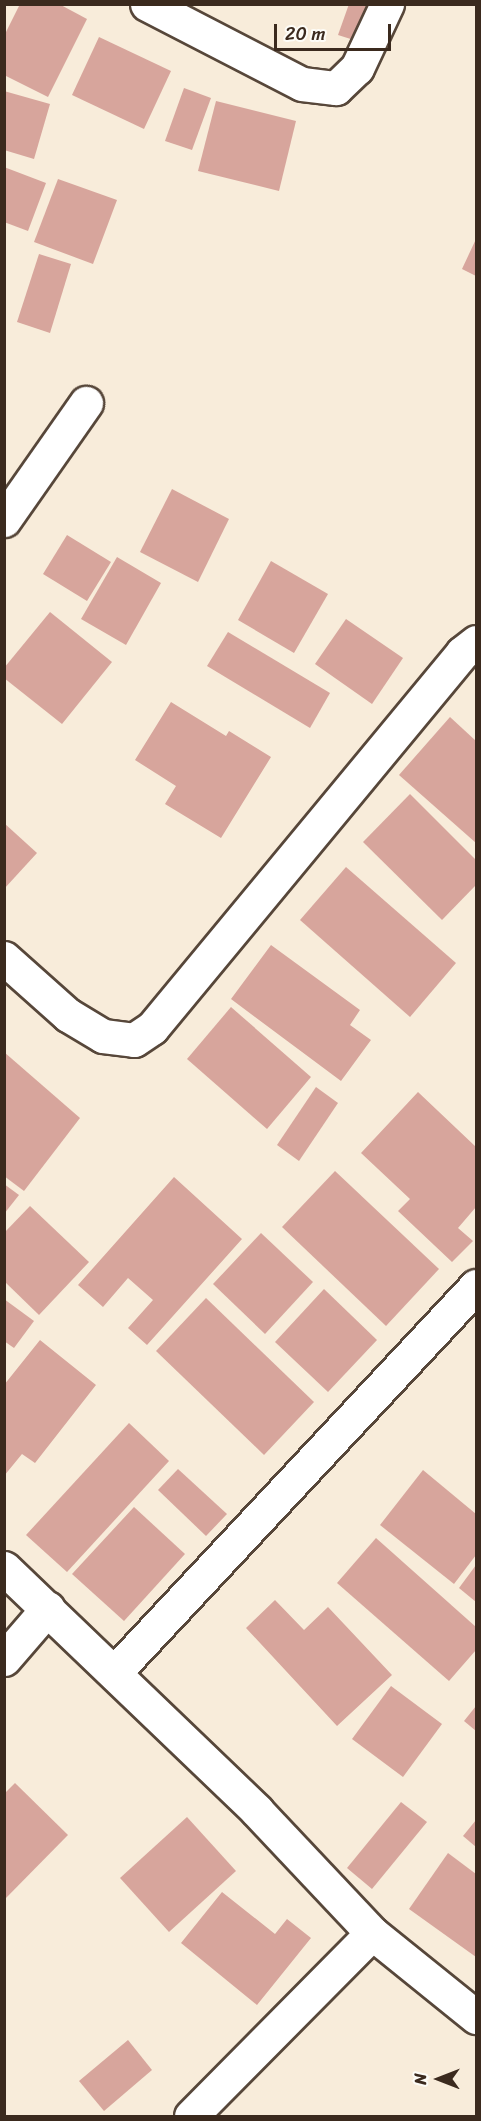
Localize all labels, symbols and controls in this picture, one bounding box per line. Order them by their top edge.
scale bar [277,12,394,50]
text: 20 m [285,18,325,50]
north arrow [409,2049,469,2109]
text: N [406,2073,435,2085]

